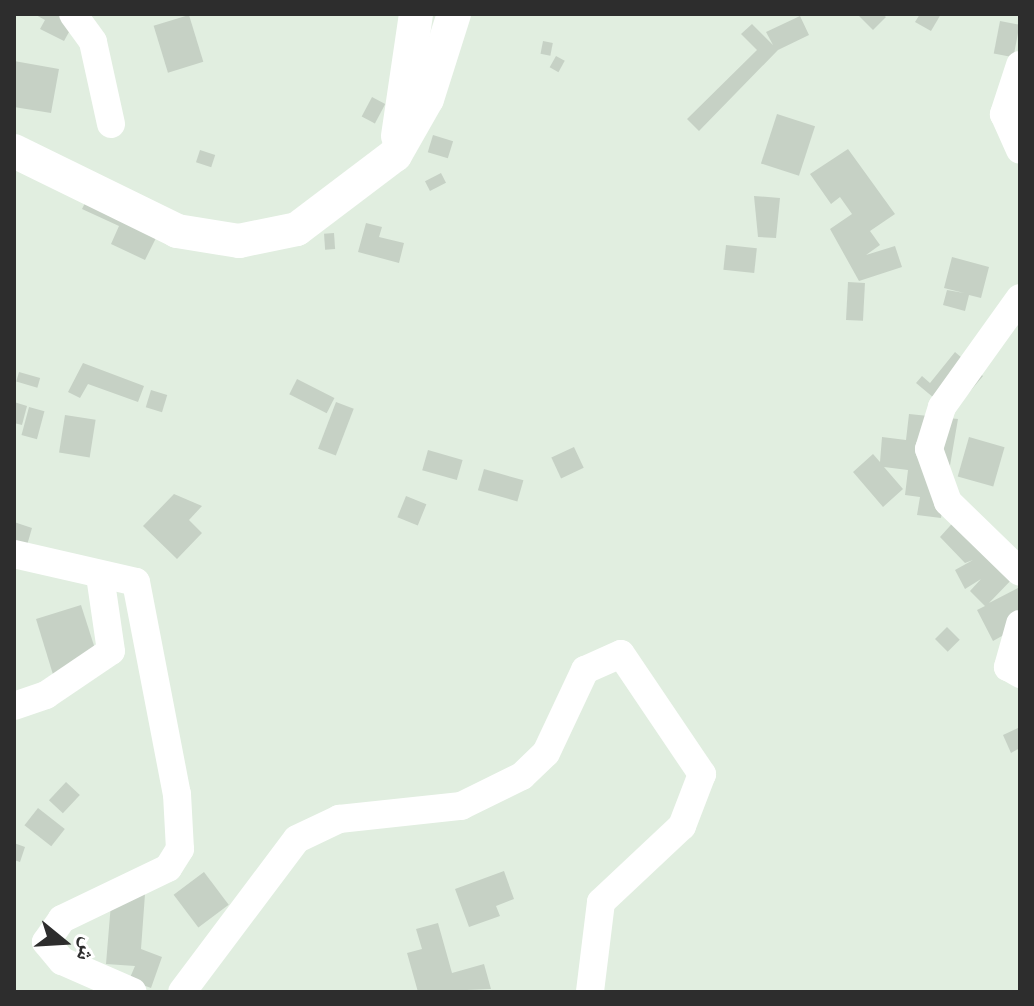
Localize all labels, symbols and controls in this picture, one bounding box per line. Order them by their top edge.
north arrow [24,902,104,982]
text: ش [71,934,103,965]

